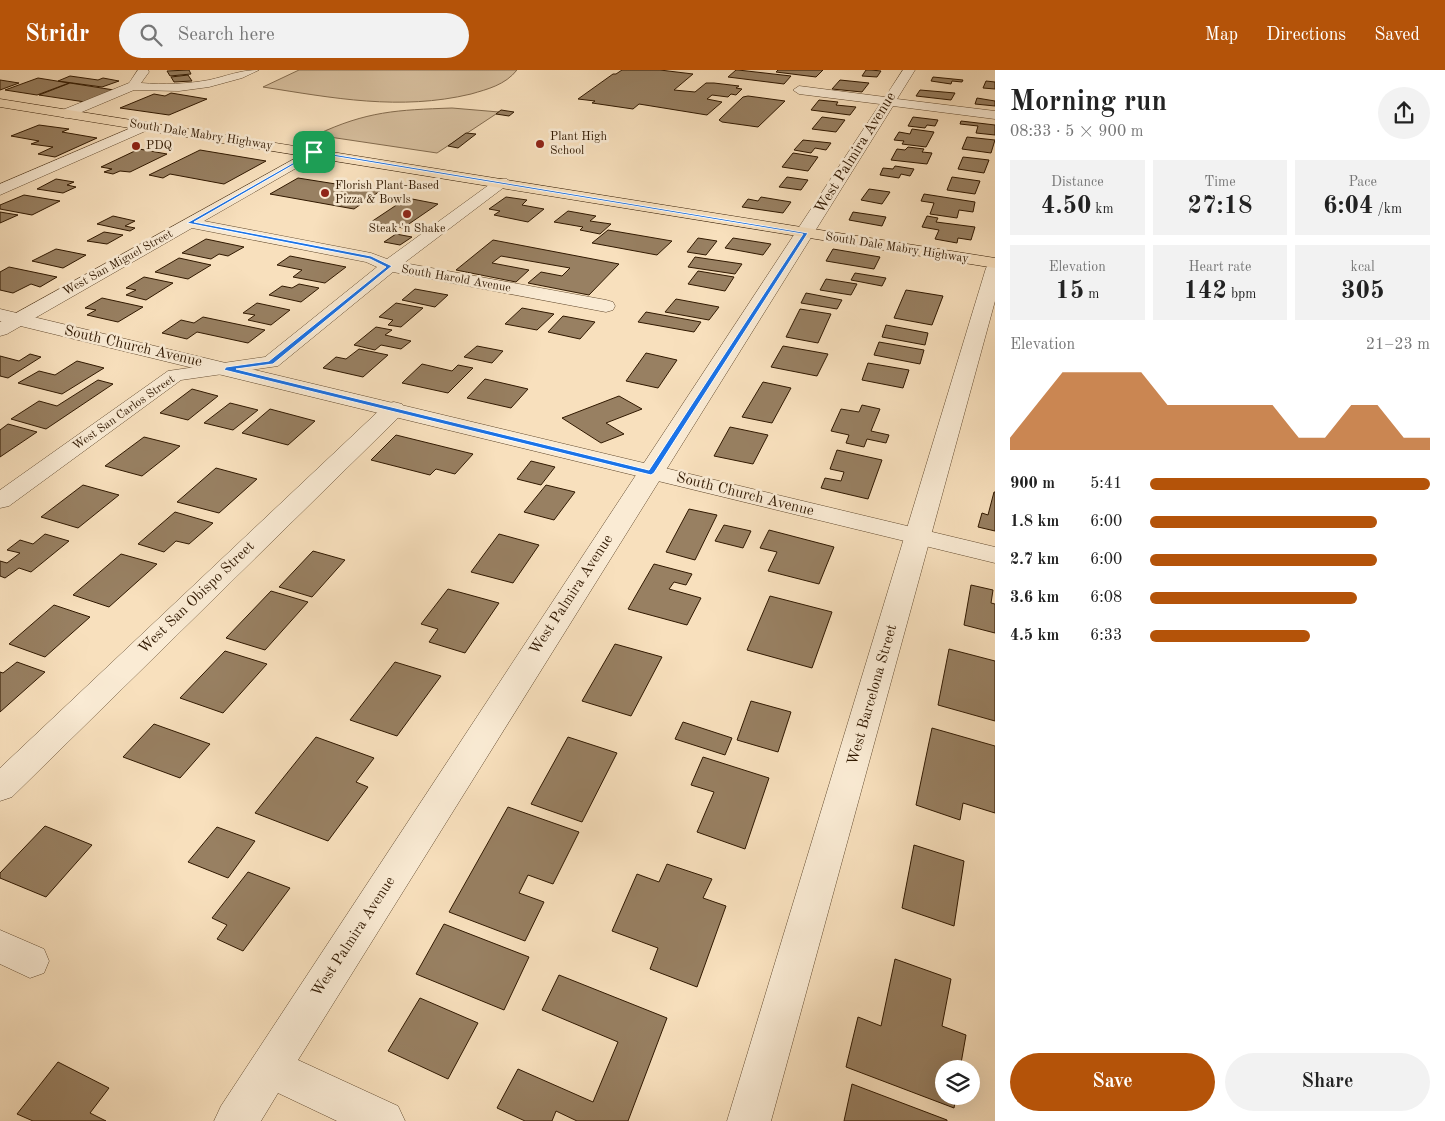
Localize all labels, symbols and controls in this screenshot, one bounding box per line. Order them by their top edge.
search box [119,13,469,58]
icon: search [137,21,165,49]
text: Stridr [25,23,89,47]
text: Search here [177,26,275,45]
text: Map [1205,26,1238,44]
text: Directions [1266,26,1346,44]
text: Saved [1374,26,1420,44]
button: share [1378,87,1430,139]
text: Morning run [1010,89,1167,117]
street label: West Palmira Avenue [813,90,899,216]
street label: South Dale Mabry Highway [129,118,274,152]
text: 08:33 · 5 × 900 m [1010,124,1143,140]
pin [293,131,335,173]
place label: Plant High School [550,131,608,157]
icon: arrive [300,138,328,166]
marker: Plant High School [534,138,546,150]
marker: PDQ [130,140,142,152]
place label: PDQ [146,140,172,152]
text: Distance [1051,175,1104,189]
text: Time [1204,175,1236,189]
text: Pace [1348,175,1377,189]
place label: Florish Plant-Based Pizza & Bowls [335,180,439,206]
marker: Florish Plant-Based Pizza & Bowls [319,187,331,199]
text: 4.50 [1041,194,1091,219]
text: 27:18 [1187,194,1253,219]
text: 6:04 [1323,194,1374,219]
text: km [1091,202,1114,216]
text: /km [1374,202,1402,216]
marker: Steak 'n Shake [401,208,413,220]
place label: Steak 'n Shake [368,223,446,235]
street label: West San Miguel Street [61,228,175,298]
street label: South Dale Mabry Highway [825,231,970,265]
text: Elevation [1049,260,1106,274]
text: Heart rate [1189,260,1251,274]
text: kcal [1351,260,1375,274]
street label: South Harold Avenue [400,263,512,295]
text: 15 [1055,279,1084,304]
text: 142 [1184,279,1227,304]
text: 305 [1341,279,1384,304]
text: m [1084,287,1099,301]
text: bpm [1227,287,1256,301]
street label: South Church Avenue [62,324,204,370]
text: Elevation [1010,337,1075,353]
text: 21–23 m [1366,337,1430,353]
street label: West San Carlos Street [71,373,177,453]
street label: South Church Avenue [675,471,815,519]
text: 900 m [1010,476,1055,492]
text: 5:41 [1090,476,1122,492]
text: 1.8 km [1010,514,1059,530]
text: 6:00 [1090,514,1122,530]
street label: West Palmira Avenue [528,532,616,658]
street label: West San Obispo Street [136,539,258,657]
text: 2.7 km [1010,552,1059,568]
text: 6:00 [1090,552,1122,568]
text: 3.6 km [1010,590,1059,606]
text: 6:08 [1090,590,1122,606]
street label: West Barcelona Street [846,623,900,767]
text: 4.5 km [1010,628,1059,644]
text: 6:33 [1090,628,1122,644]
street label: West Palmira Avenue [310,874,398,1000]
button: Save [1010,1053,1215,1111]
button: Share [1225,1053,1430,1111]
map controls [935,1060,980,1105]
button: layers [935,1060,980,1105]

